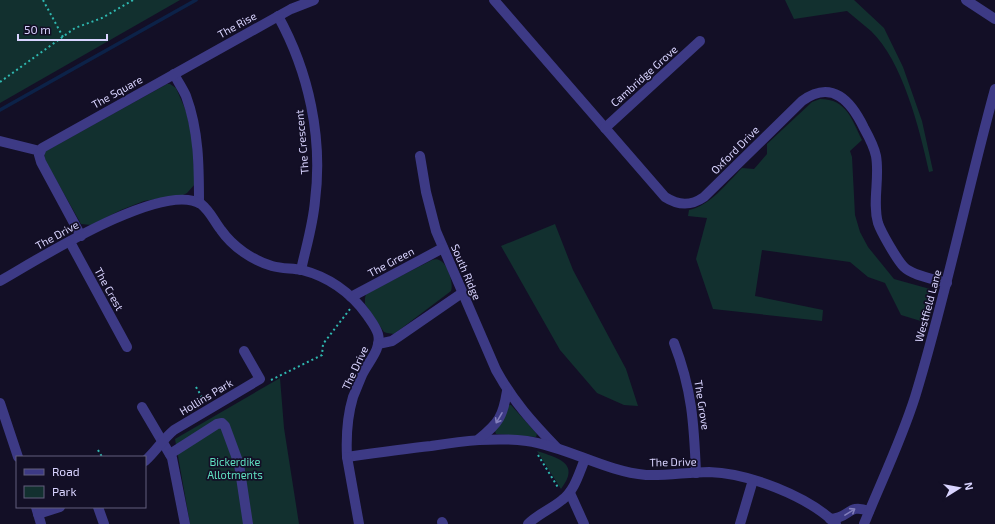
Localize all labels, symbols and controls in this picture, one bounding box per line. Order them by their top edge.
street label: The Rise [215,9,258,40]
scale bar [18,16,107,42]
text: 50 m [24,22,51,36]
street label: Cambridge Grove [608,42,680,109]
street label: The Square [89,72,145,111]
street label: The Crescent [292,109,311,175]
street label: Oxford Drive [708,123,761,176]
street label: The Drive [33,217,81,252]
street label: South Ridge [449,242,484,302]
street label: The Green [365,244,416,279]
street label: The Crest [92,265,127,313]
street label: Westfield Lane [912,268,943,344]
street label: The Drive [339,344,370,392]
street label: Hollins Park [177,375,235,418]
street label: The Grove [692,379,713,431]
one-way arrow [494,412,502,424]
park label: Bickerdike Allotments [207,455,263,481]
street label: The Drive [649,455,697,468]
legend [16,456,146,508]
text: Road [52,464,80,478]
north arrow [939,468,979,508]
text: N [962,481,976,491]
text: Park [52,484,77,498]
one-way arrow [844,507,856,515]

